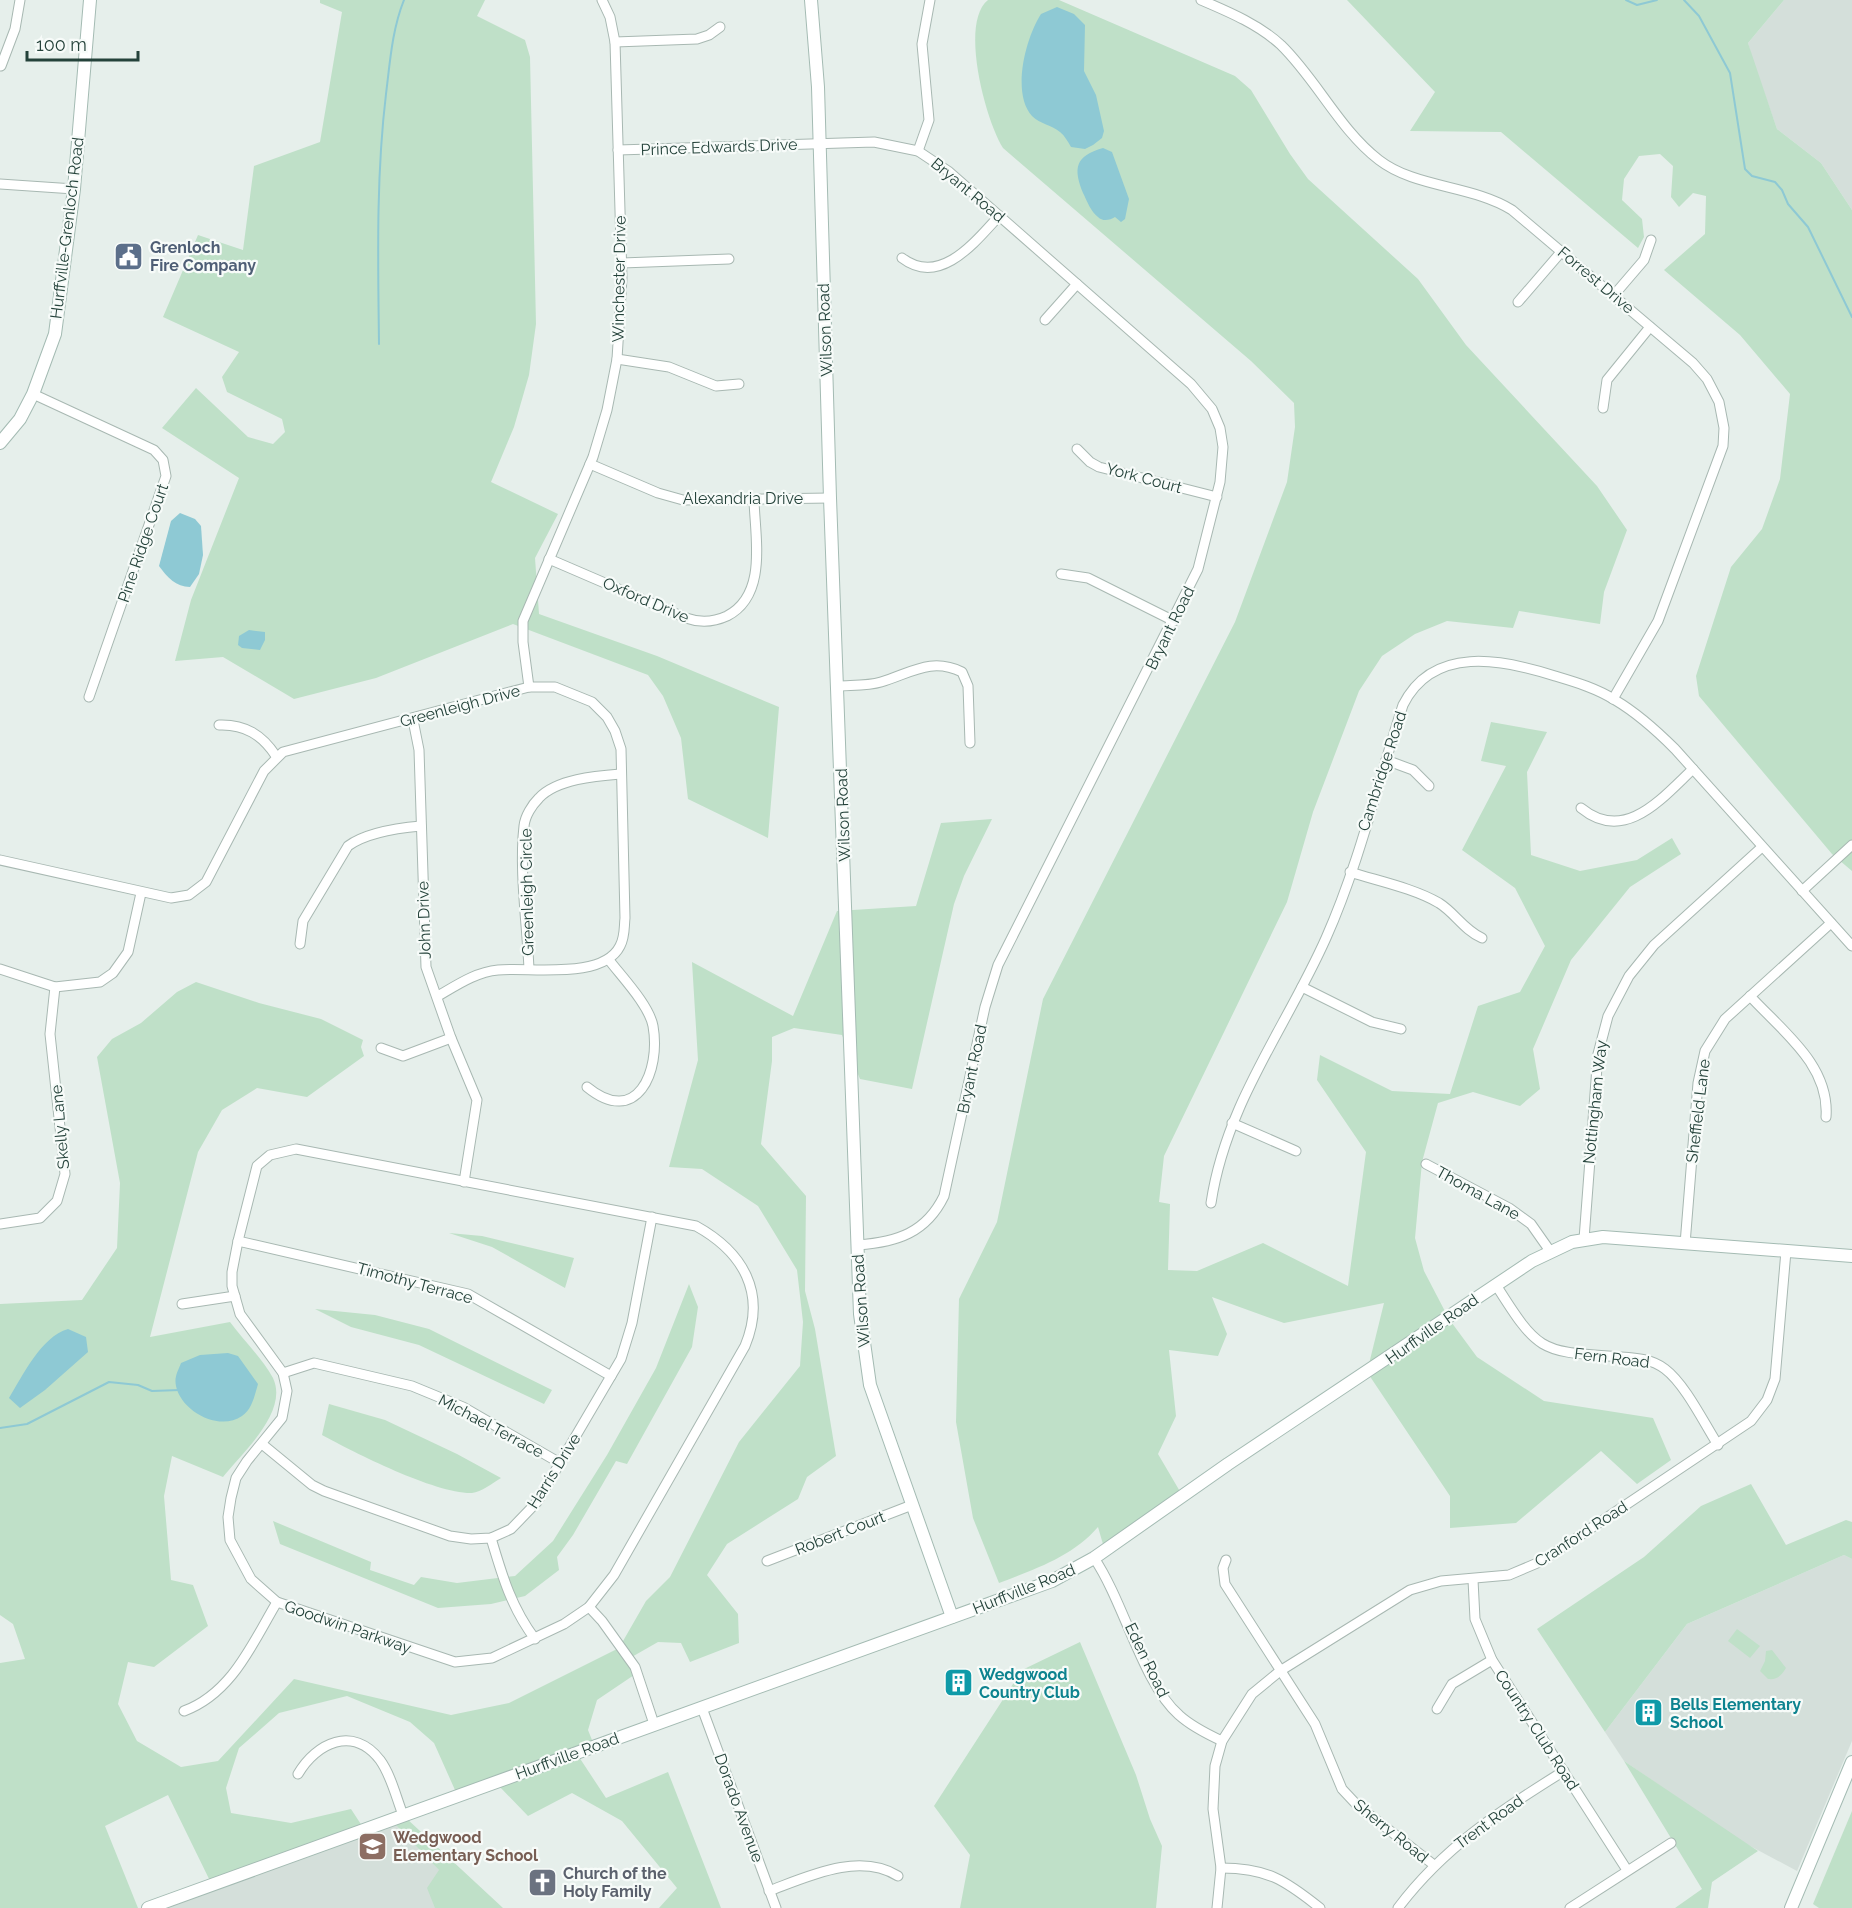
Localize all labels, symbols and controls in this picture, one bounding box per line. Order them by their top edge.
scale bar [27,24,138,62]
text: 100 m [36,34,87,55]
street label: Prince Edwards Drive [640,135,798,159]
street label: Hurffville-Grenloch Road [46,136,88,320]
street label: Bryant Road [927,154,1009,226]
street label: Winchester Drive [608,215,630,343]
place label: Grenloch Fire Company [150,238,256,275]
public building icon: Grenloch Fire Company [113,240,145,272]
street label: Forrest Drive [1554,242,1638,318]
street label: Wilson Road [814,283,836,377]
street label: York Court [1104,459,1185,497]
street label: Pine Ridge Court [114,481,172,605]
street label: Alexandria Drive [683,489,803,508]
street label: Oxford Drive [600,573,692,627]
street label: Bryant Road [1142,583,1198,673]
street label: Greenleigh Drive [398,681,522,731]
street label: Cambridge Road [1354,709,1410,833]
street label: Wilson Road [832,768,854,862]
street label: Greenleigh Circle [516,828,538,956]
street label: John Drive [413,881,435,959]
street label: Bryant Road [953,1023,991,1115]
street label: Nottingham Way [1579,1039,1611,1165]
street label: Sheffield Lane [1682,1058,1714,1164]
street label: Skelly Lane [47,1084,73,1170]
street label: Thoma Lane [1433,1162,1523,1224]
street label: Wilson Road [848,1254,874,1348]
street label: Timothy Terrace [355,1258,475,1308]
street label: Hurffville Road [1382,1290,1482,1368]
street label: Fern Road [1573,1344,1651,1372]
street label: Michael Terrace [435,1390,547,1462]
street label: Harris Drive [523,1430,585,1512]
street label: Cranford Road [1531,1497,1631,1571]
street label: Robert Court [792,1507,888,1559]
street label: Hurffville Road [970,1560,1078,1618]
street label: Goodwin Parkway [282,1596,414,1658]
street label: Eden Road [1121,1620,1173,1700]
place label: Wedgwood Country Club [979,1665,1080,1702]
street label: Country Club Road [1491,1666,1583,1794]
building icon: Wedgwood Country Club [942,1667,974,1699]
place label: Bells Elementary School [1670,1695,1801,1732]
building icon: Bells Elementary School [1633,1697,1665,1729]
street label: Hurffville Road [513,1728,621,1784]
street label: Dorado Avenue [710,1751,768,1865]
street label: Trent Road [1451,1791,1527,1853]
street label: Sherry Road [1350,1795,1432,1867]
place label: Wedgwood Elementary School [393,1828,539,1865]
school or university icon: Wedgwood Elementary School [356,1830,388,1862]
place label: Church of the Holy Family [563,1864,667,1901]
church icon: Church of the Holy Family [526,1866,558,1898]

